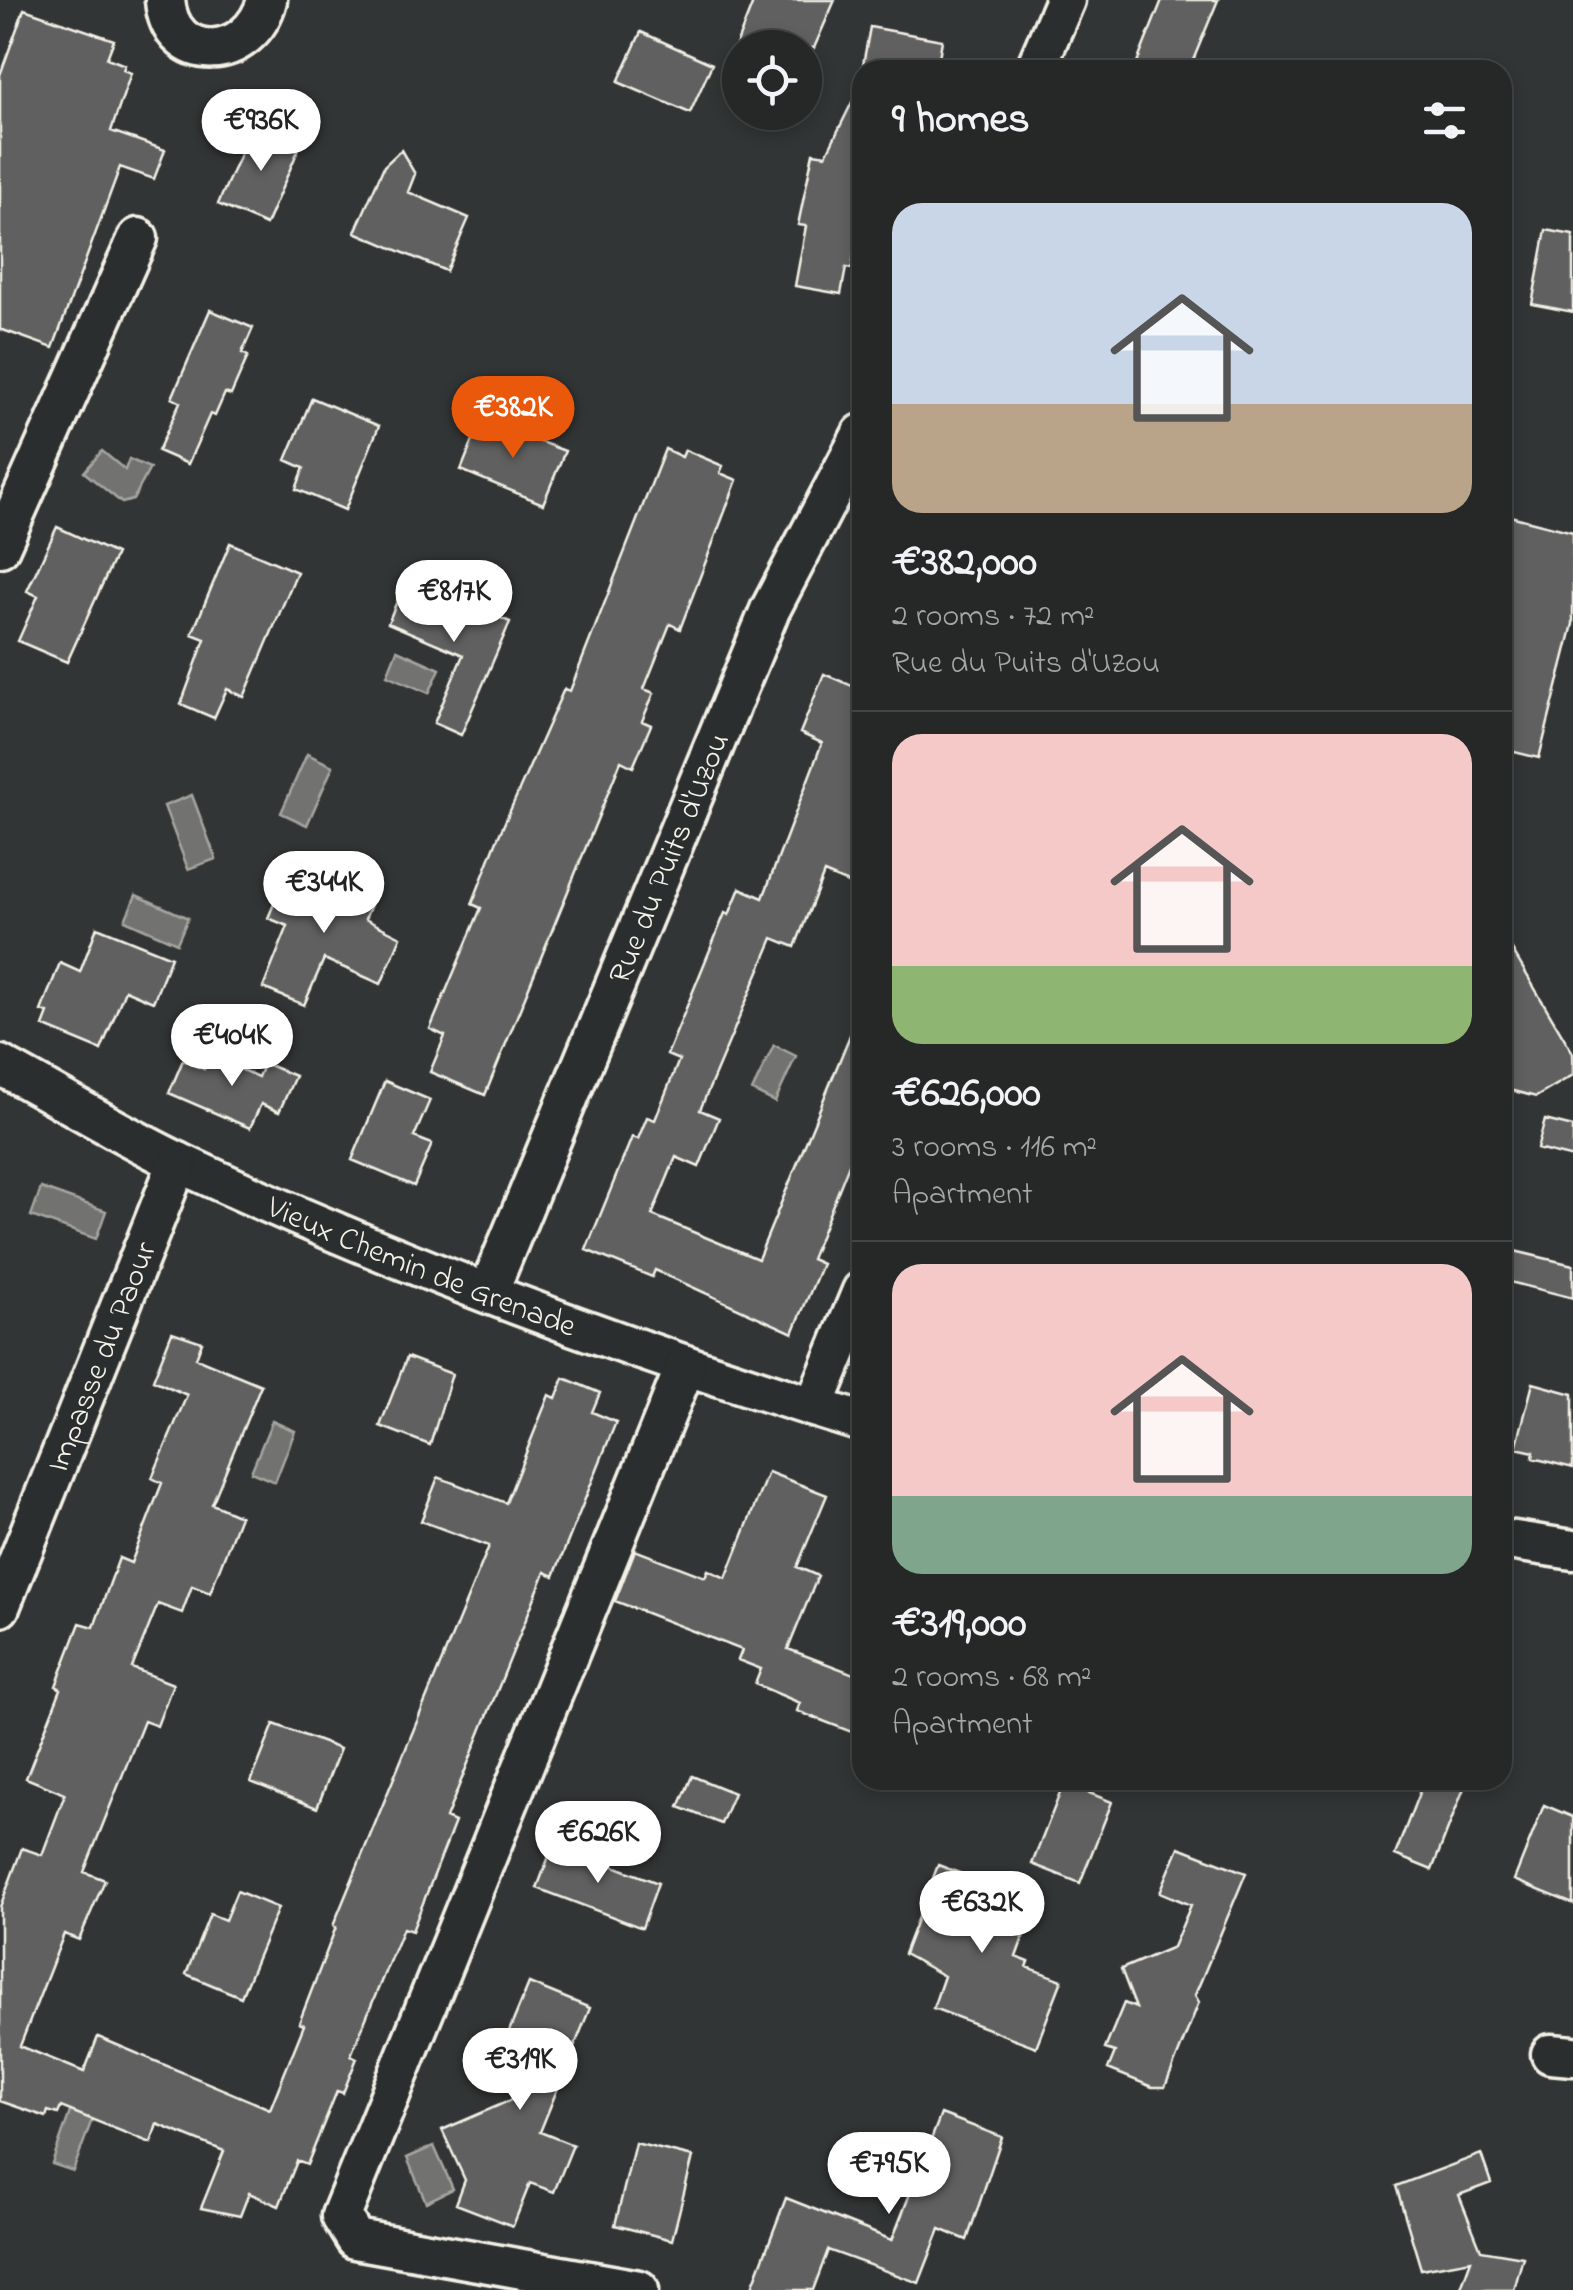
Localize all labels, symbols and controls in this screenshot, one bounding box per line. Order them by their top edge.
map controls [722,30,822,130]
button: locate [722,30,822,130]
pin: €936K [191,89,331,174]
text: 9 homes [892,90,1030,151]
icon: filters [1417,93,1472,148]
text: €936K [224,98,298,145]
icon: home [1092,268,1272,448]
pin: €382K [443,376,583,461]
text: €382K [474,385,552,432]
text: €382,000 [892,533,1037,594]
pin: €817K [384,560,524,645]
text: €817K [417,569,491,616]
text: 2 rooms · 72 m² [892,594,1094,641]
text: Rue du Puits d'Uzou [892,641,1160,688]
street label: Rue du Puits d'Uzou [598,726,744,992]
icon: home [1092,799,1272,979]
pin: €344K [254,851,394,936]
text: €344K [285,860,363,907]
pin: €404K [162,1004,302,1089]
text: €404K [193,1013,271,1060]
text: €626,000 [892,1064,1041,1125]
text: 3 rooms · 116 m² [892,1125,1097,1172]
text: Apartment [892,1172,1033,1219]
street label: Vieux Chemin de Grenade [258,1185,583,1352]
street label: Impasse du Paour [36,1235,171,1480]
icon: home [1092,1329,1272,1509]
text: €319,000 [892,1594,1026,1655]
text: 2 rooms · 68 m² [892,1655,1091,1702]
text: Apartment [892,1702,1033,1749]
pin: €626K [528,1801,668,1886]
text: €626K [557,1810,639,1857]
pin: €632K [912,1871,1052,1956]
text: €632K [941,1880,1023,1927]
pin: €319K [450,2028,590,2113]
text: €319K [485,2037,555,2084]
pin: €795K [819,2132,959,2217]
text: €795K [850,2141,928,2188]

